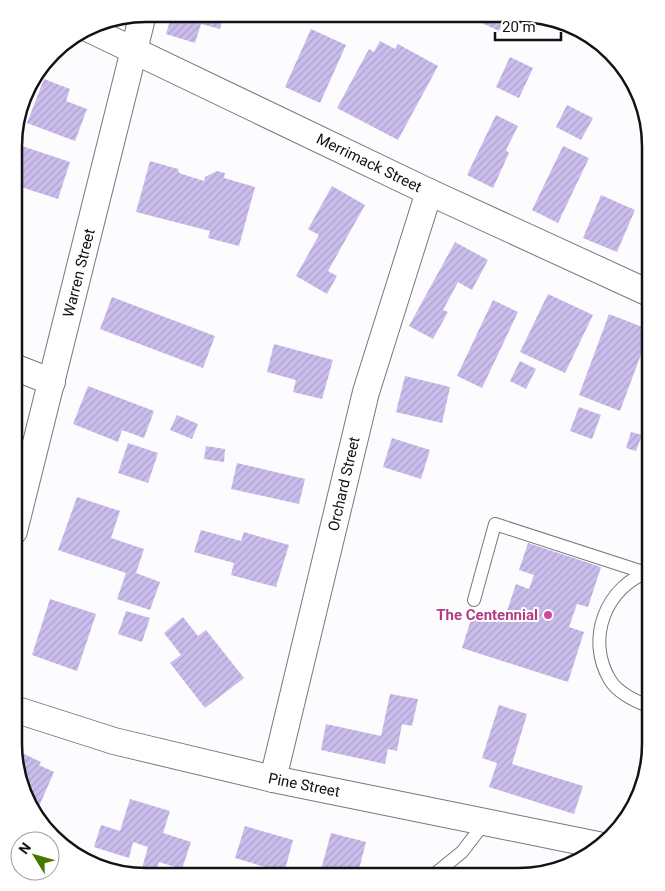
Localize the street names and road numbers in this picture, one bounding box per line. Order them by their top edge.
street label: Merrimack Street [313,130,425,196]
street label: Warren Street [59,227,99,319]
street label: Orchard Street [324,435,364,533]
street label: Pine Street [267,769,341,801]

